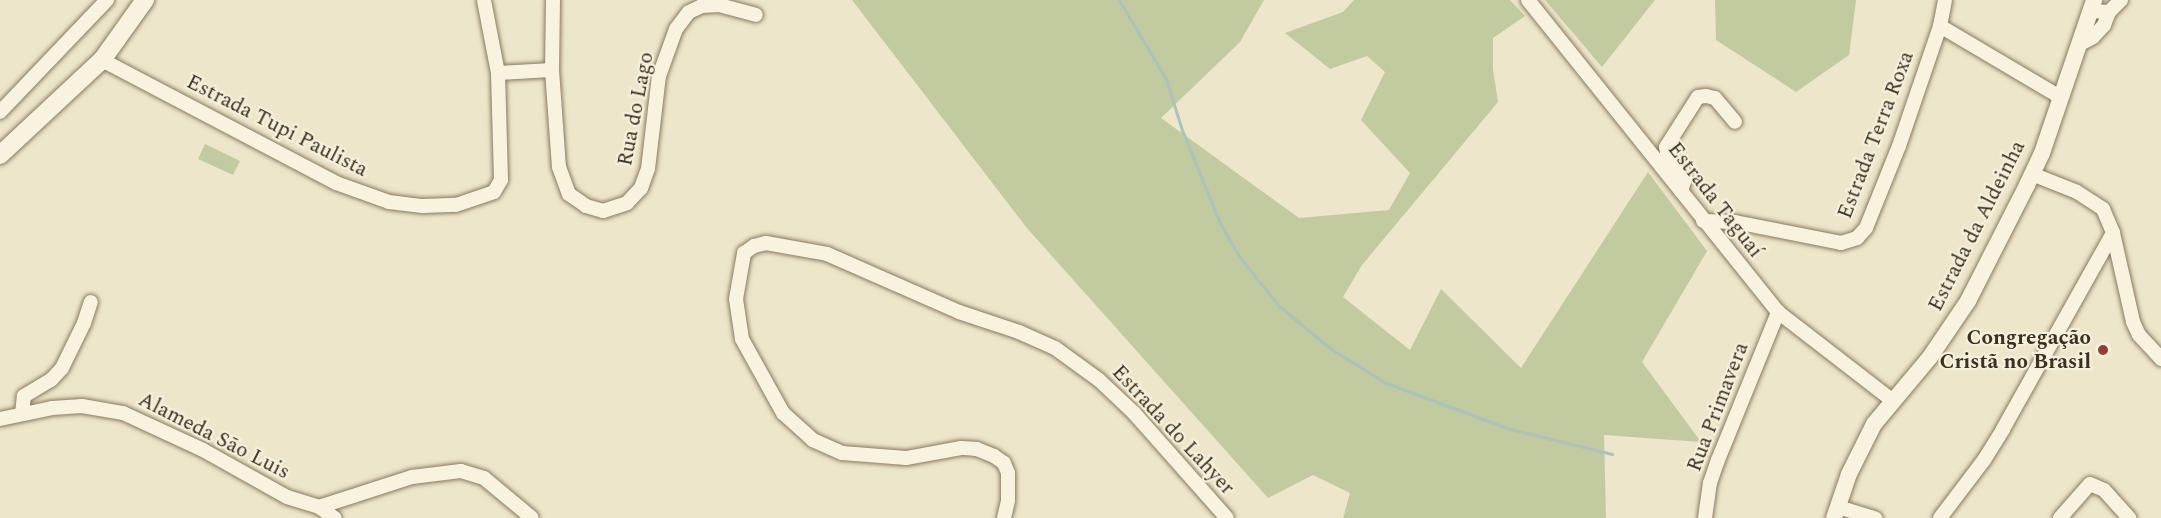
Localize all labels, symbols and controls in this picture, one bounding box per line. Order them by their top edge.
street label: Estrada Terra Roxa [1832,48,1920,222]
street label: Rua do Lago [613,50,659,168]
street label: Estrada Tupi Paulista [182,69,372,183]
street label: Estrada da Aldeinha [1923,136,2031,316]
street label: Estrada Taguaí [1662,137,1768,263]
place label: Congregação Cristã no Brasil [1940,325,2091,375]
street label: Rua Primavera [1682,339,1754,475]
marker: Congregação Cristã no Brasil [2096,343,2110,357]
street label: Estrada do Lahyer [1106,360,1240,500]
street label: Alameda São Luis [134,387,294,485]

